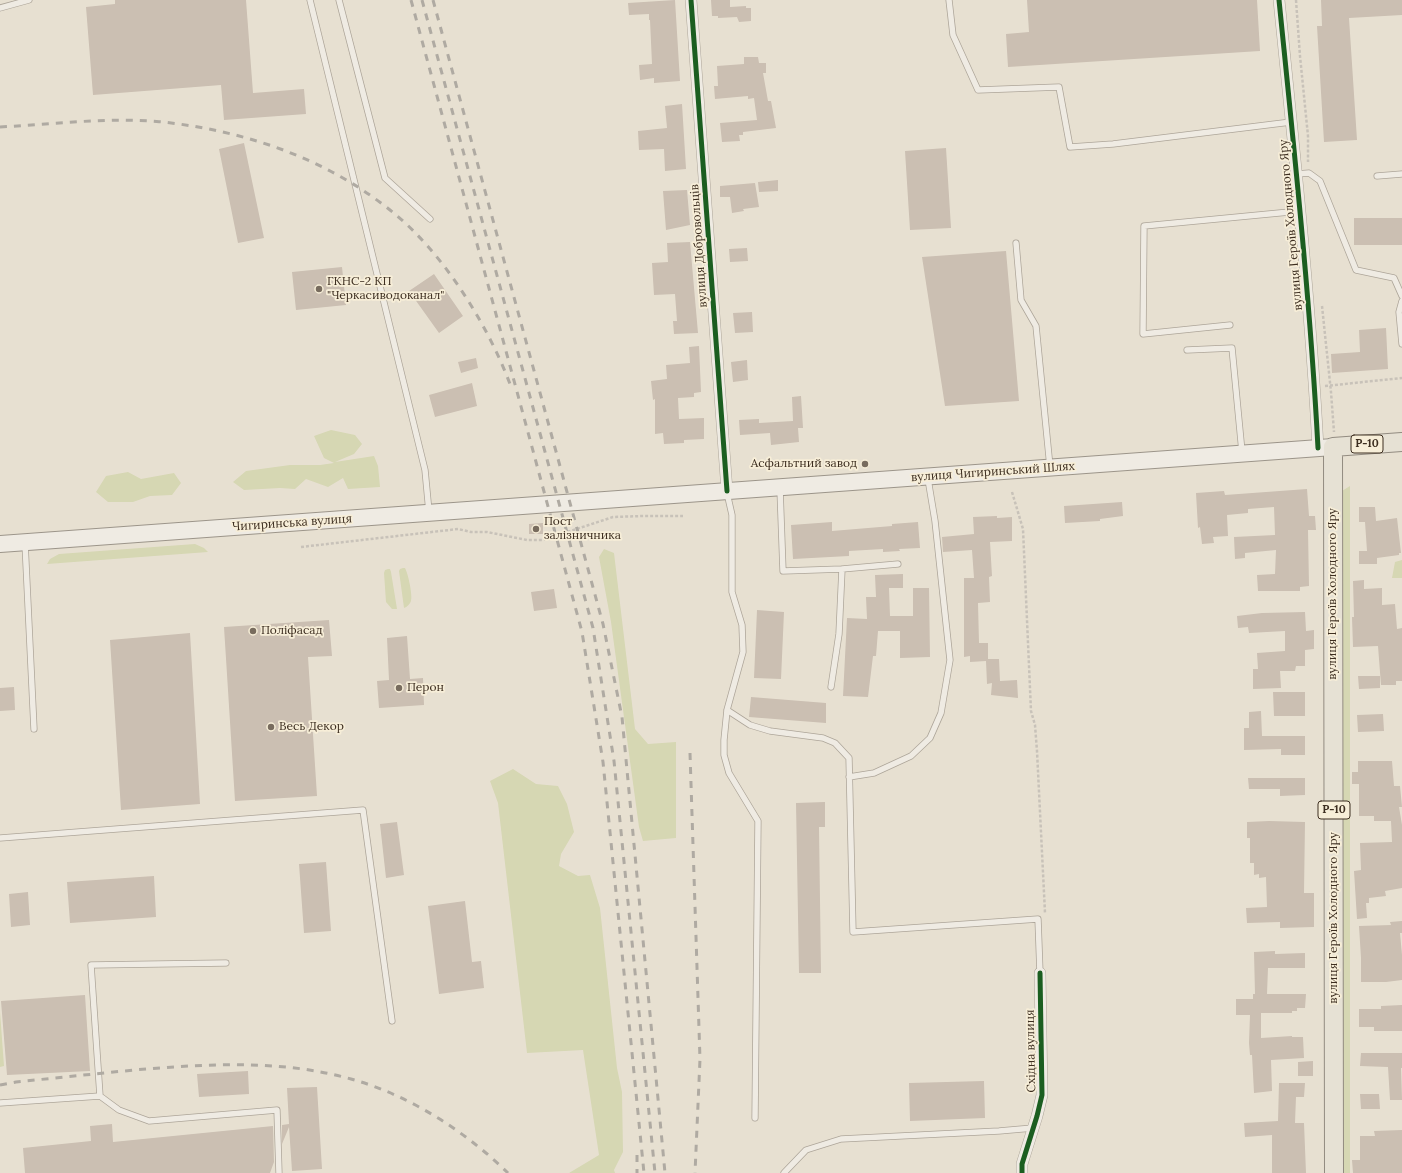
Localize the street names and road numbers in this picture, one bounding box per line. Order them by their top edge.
street label: вулиця Героїв Холодного Яру [1276,139,1306,311]
street label: вулиця Добровольців [688,184,710,308]
road number: Р-10 [1351,435,1383,453]
street label: вулиця Чигиринський Шлях [911,459,1075,485]
street label: вулиця Героїв Холодного Яру [1326,508,1340,680]
street label: Чигиринська вулиця [232,512,352,534]
road number: Р-10 [1318,801,1350,819]
street label: вулиця Героїв Холодного Яру [1327,832,1341,1004]
street label: Східна вулиця [1023,1009,1039,1093]

